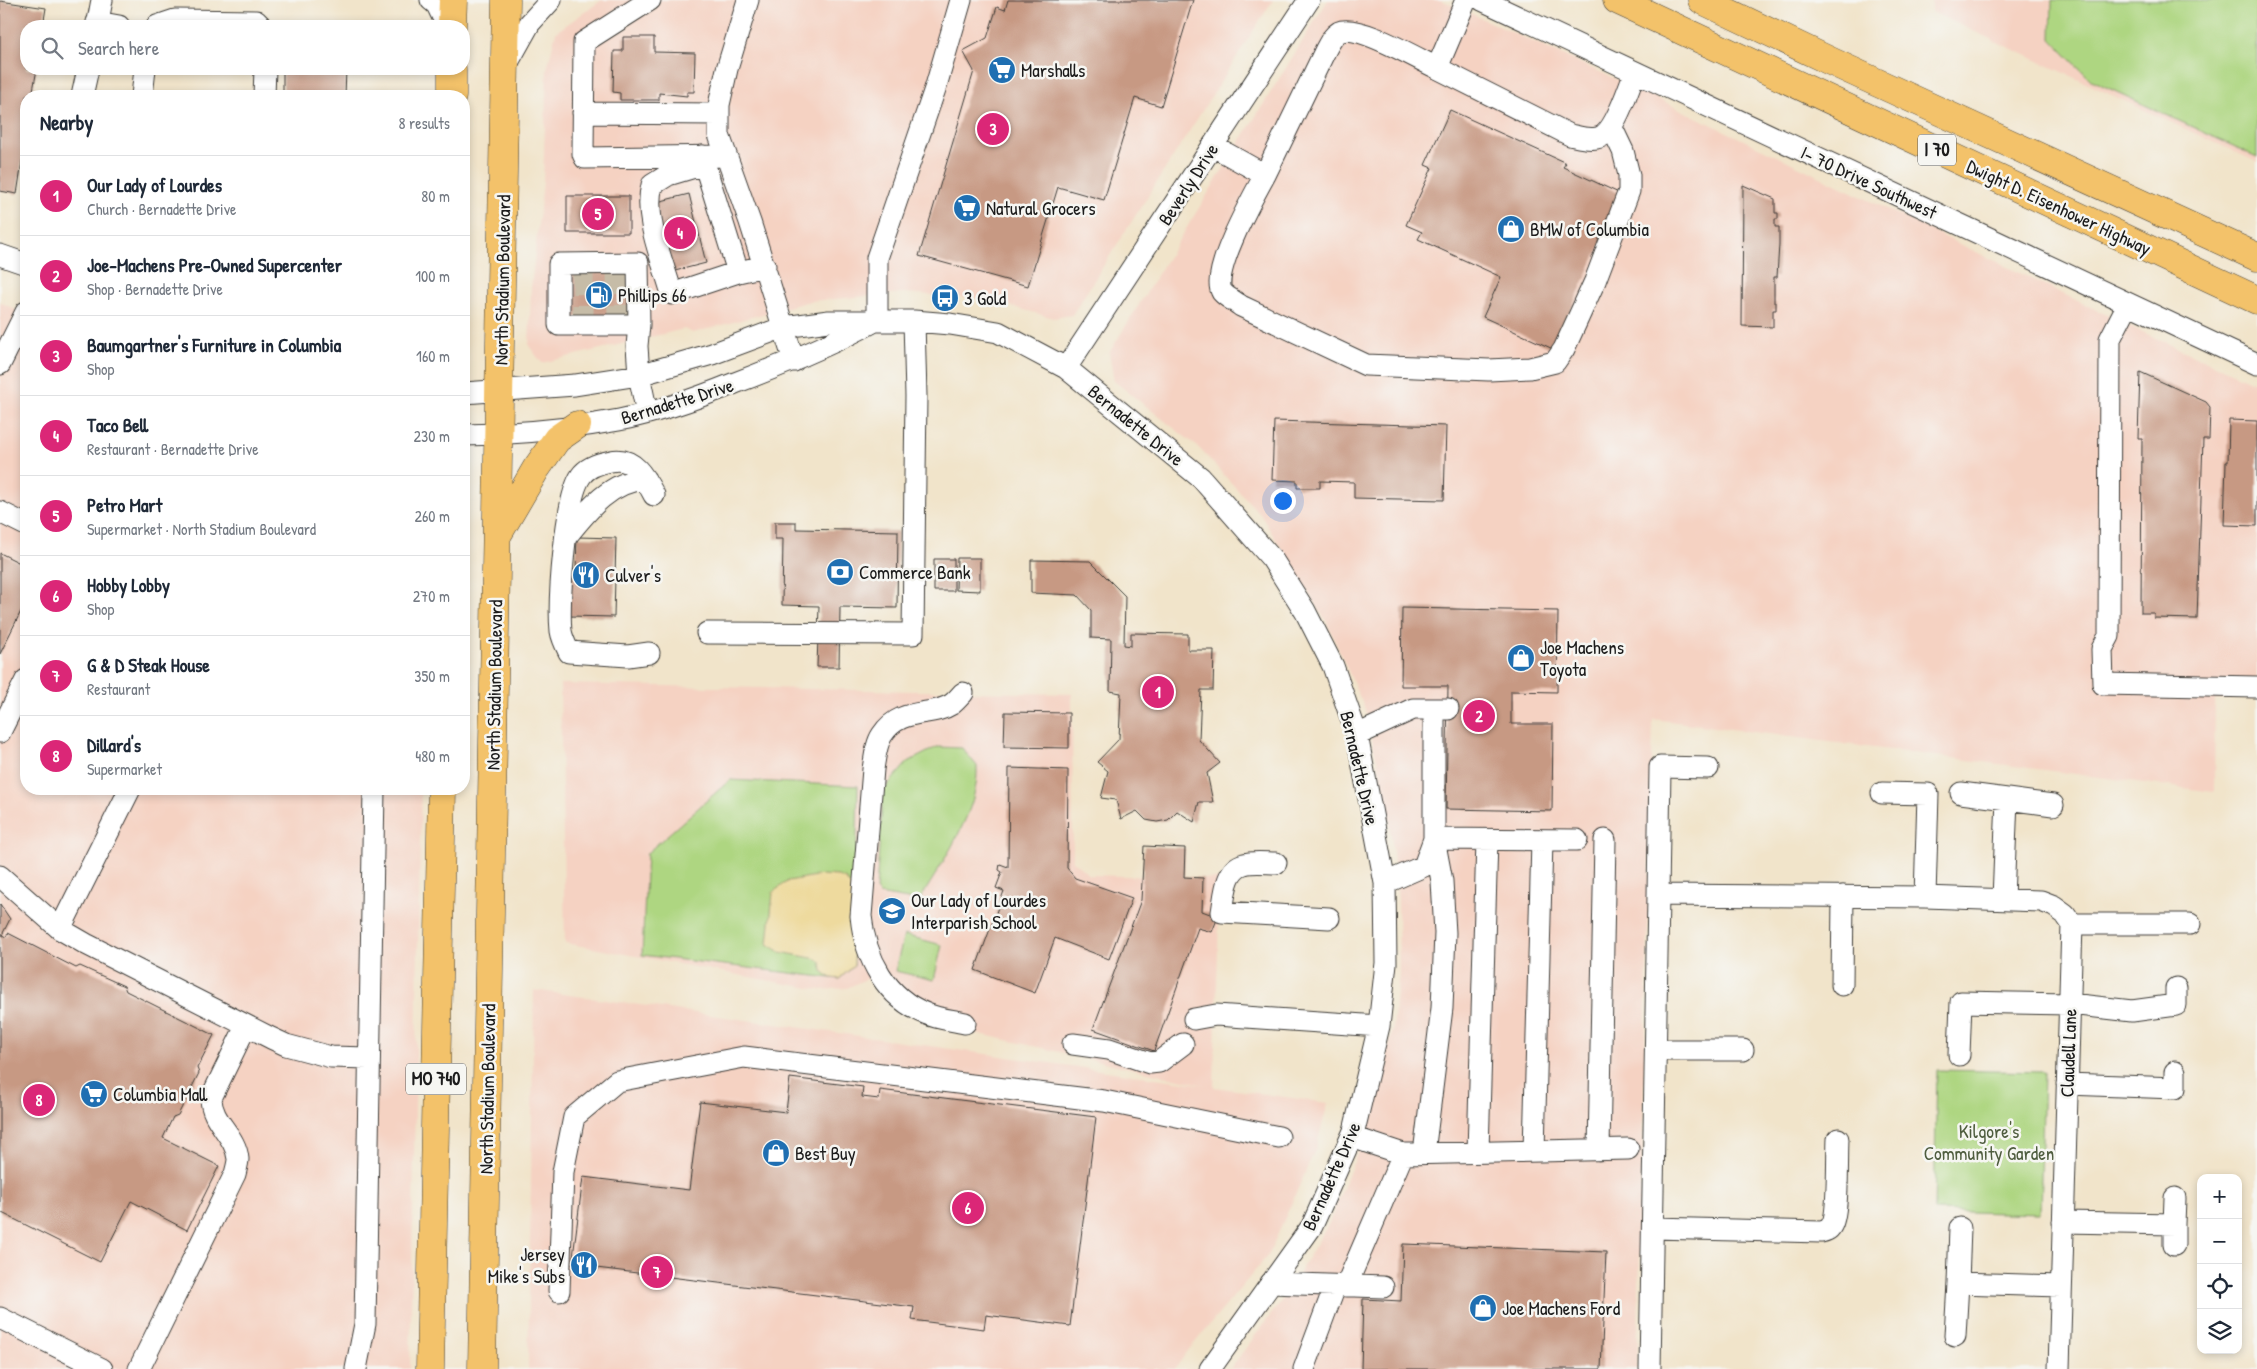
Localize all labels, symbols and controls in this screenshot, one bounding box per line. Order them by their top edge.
search box [20,20,470,75]
icon: search [38,34,66,62]
text: Search here [78,35,159,61]
supermarket icon: Marshalls [987,55,1017,85]
place label: Marshalls [1021,57,1085,83]
text: Nearby [40,108,93,137]
pin: 3 [977,110,1009,148]
text: 8 results [398,112,450,134]
road number: I 70 [1918,134,1956,166]
street label: Beverly Drive [1152,138,1224,230]
street label: I- 70 Drive Southwest [1797,139,1942,225]
street label: Dwight D. Eisenhower Highway [1963,153,2155,261]
text: Our Lady of Lourdes [87,172,222,198]
text: 1 [53,185,59,207]
text: 80 m [421,185,450,207]
supermarket icon: Natural Grocers [952,193,982,223]
street label: North Stadium Boulevard [488,194,516,365]
pin: 5 [582,195,614,233]
place label: Natural Grocers [986,195,1096,221]
text: Church · Bernadette Drive [87,198,236,220]
pin: 4 [664,214,696,252]
shop icon: BMW of Columbia [1496,214,1526,244]
place label: BMW of Columbia [1530,216,1650,242]
text: Joe-Machens Pre-Owned Supercenter [87,252,342,278]
text: 2 [52,265,60,287]
text: 100 m [415,265,450,287]
text: Shop · Bernadette Drive [87,278,223,300]
fuel station icon: Phillips 66 [584,280,614,310]
place label: Phillips 66 [618,282,687,308]
bus stop icon: 3 Gold [930,283,960,313]
place label: 3 Gold [964,285,1007,311]
text: Baumgartner's Furniture in Columbia [87,332,341,358]
text: 3 [52,345,60,367]
text: 160 m [416,345,450,367]
text: Shop [87,358,114,380]
street label: Bernadette Drive [618,371,737,430]
street label: Bernadette Drive [1083,378,1190,472]
text: Taco Bell [87,412,148,438]
text: 4 [53,425,59,447]
text: 230 m [414,425,450,447]
text: Restaurant · Bernadette Drive [87,438,259,460]
your location [1270,488,1296,514]
text: Petro Mart [87,492,162,518]
text: 5 [53,505,59,527]
text: 260 m [414,505,450,527]
text: Supermarket · North Stadium Boulevard [87,518,316,540]
bank icon: Commerce Bank [825,557,855,587]
place label: Commerce Bank [859,559,971,585]
restaurant icon: Culver's [571,560,601,590]
place label: Culver's [605,562,661,588]
text: Hobby Lobby [87,572,170,598]
text: 6 [53,585,59,607]
text: 270 m [413,585,450,607]
text: Shop [87,598,114,620]
street label: North Stadium Boulevard [480,599,508,770]
place label: Joe Machens Toyota [1540,634,1624,682]
shop icon: Joe Machens Toyota [1506,643,1536,673]
text: G & D Steak House [87,652,210,678]
text: 7 [52,665,60,687]
text: 350 m [414,665,450,687]
pin: 1 [1142,673,1174,711]
text: Restaurant [87,678,150,700]
pin: 2 [1463,697,1495,735]
street label: Bernadette Drive [1334,708,1386,828]
text: Dillard's [87,732,141,758]
text: 8 [53,745,59,767]
text: 480 m [415,745,450,767]
text: Supermarket [87,758,162,780]
place label: Our Lady of Lourdes Interparish School [911,887,1046,935]
school or university icon: Our Lady of Lourdes Interparish School [877,896,907,926]
street label: North Stadium Boulevard [473,1003,501,1174]
street label: Claudell Lane [2053,1008,2083,1098]
road number: MO 740 [406,1064,466,1094]
supermarket icon: Columbia Mall [79,1079,109,1109]
pin: 8 [23,1081,55,1119]
place label: Columbia Mall [113,1081,208,1107]
street label: Bernadette Drive [1295,1117,1367,1234]
park label: Kilgore's Community Garden [1924,1118,2054,1166]
shop icon: Best Buy [761,1138,791,1168]
place label: Best Buy [795,1140,856,1166]
map controls [2197,1174,2242,1354]
button: + [2197,1174,2242,1219]
pin: 6 [952,1189,984,1227]
button: − [2197,1219,2242,1264]
place label: Jersey Mike's Subs [488,1241,565,1289]
restaurant icon: Jersey Mike's Subs [569,1250,599,1280]
pin: 7 [641,1253,673,1291]
button: locate [2197,1264,2242,1309]
shop icon: Joe Machens Ford [1468,1293,1498,1323]
place label: Joe Machens Ford [1502,1295,1621,1321]
button: layers [2197,1309,2242,1354]

